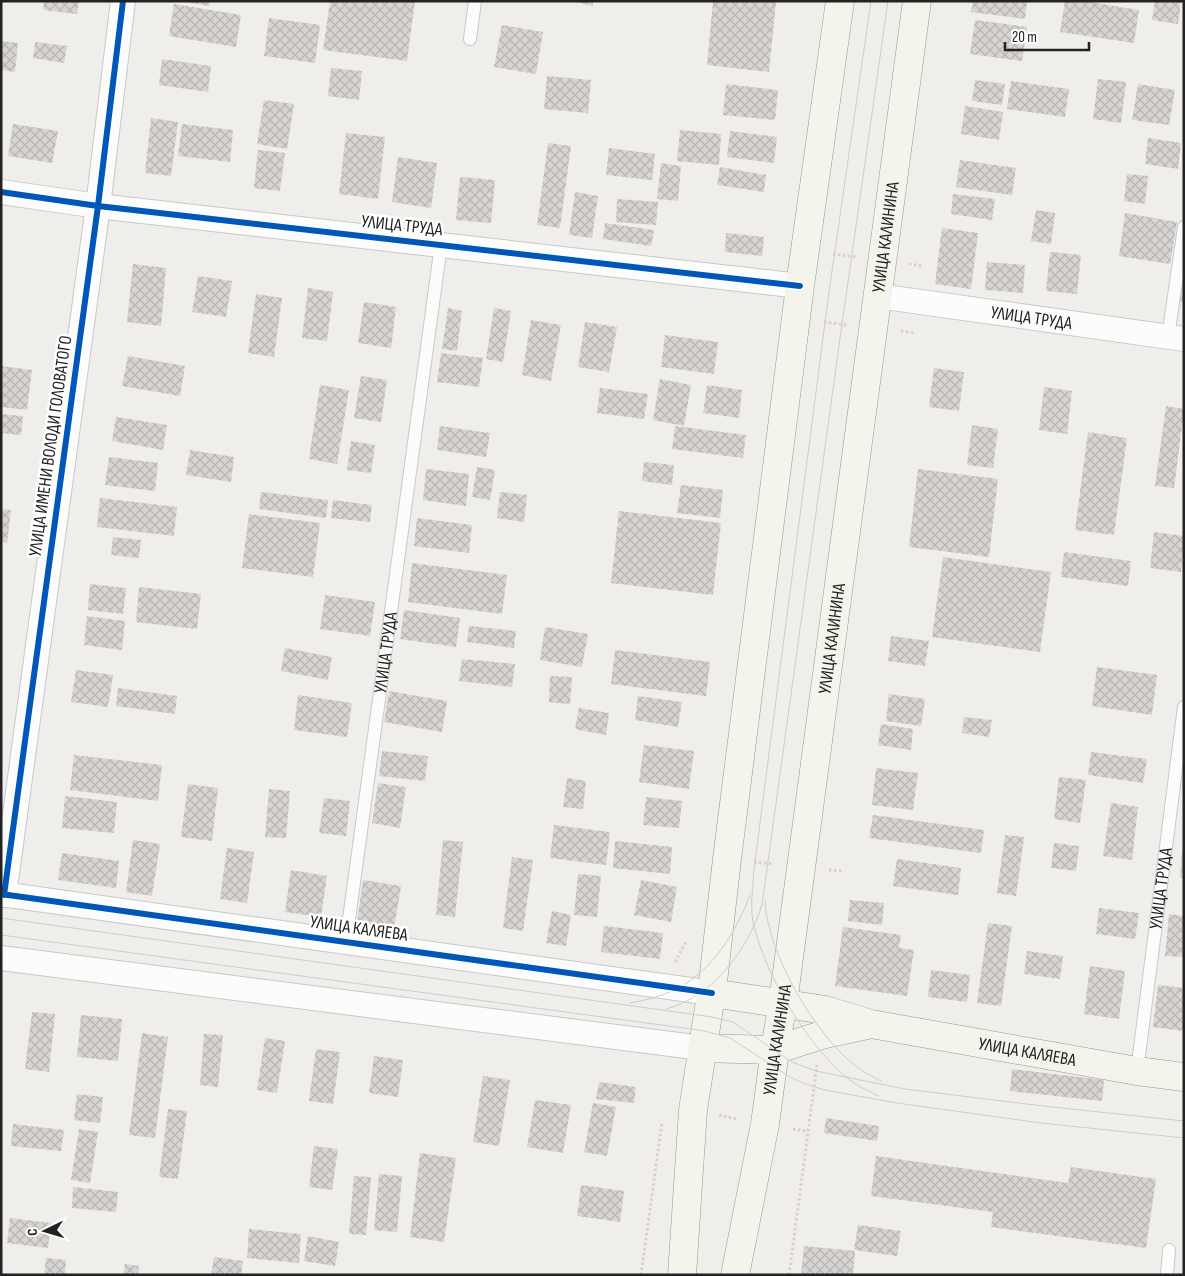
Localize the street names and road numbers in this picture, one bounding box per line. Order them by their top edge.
street label: УЛИЦА КАЛИНИНА [868,180,904,294]
street label: УЛИЦА ТРУДА [360,211,444,240]
street label: УЛИЦА ТРУДА [989,302,1074,334]
street label: УЛИЦА ИМЕНИ ВОЛОДИ ГОЛОВАТОГО [25,334,76,558]
street label: УЛИЦА КАЛИНИНА [814,582,850,695]
street label: УЛИЦА ТРУДА [370,610,402,695]
street label: УЛИЦА ТРУДА [1145,846,1177,931]
street label: УЛИЦА КАЛЯЕВА [309,911,409,946]
street label: УЛИЦА КАЛИНИНА [759,983,796,1097]
street label: УЛИЦА КАЛЯЕВА [977,1033,1078,1071]

